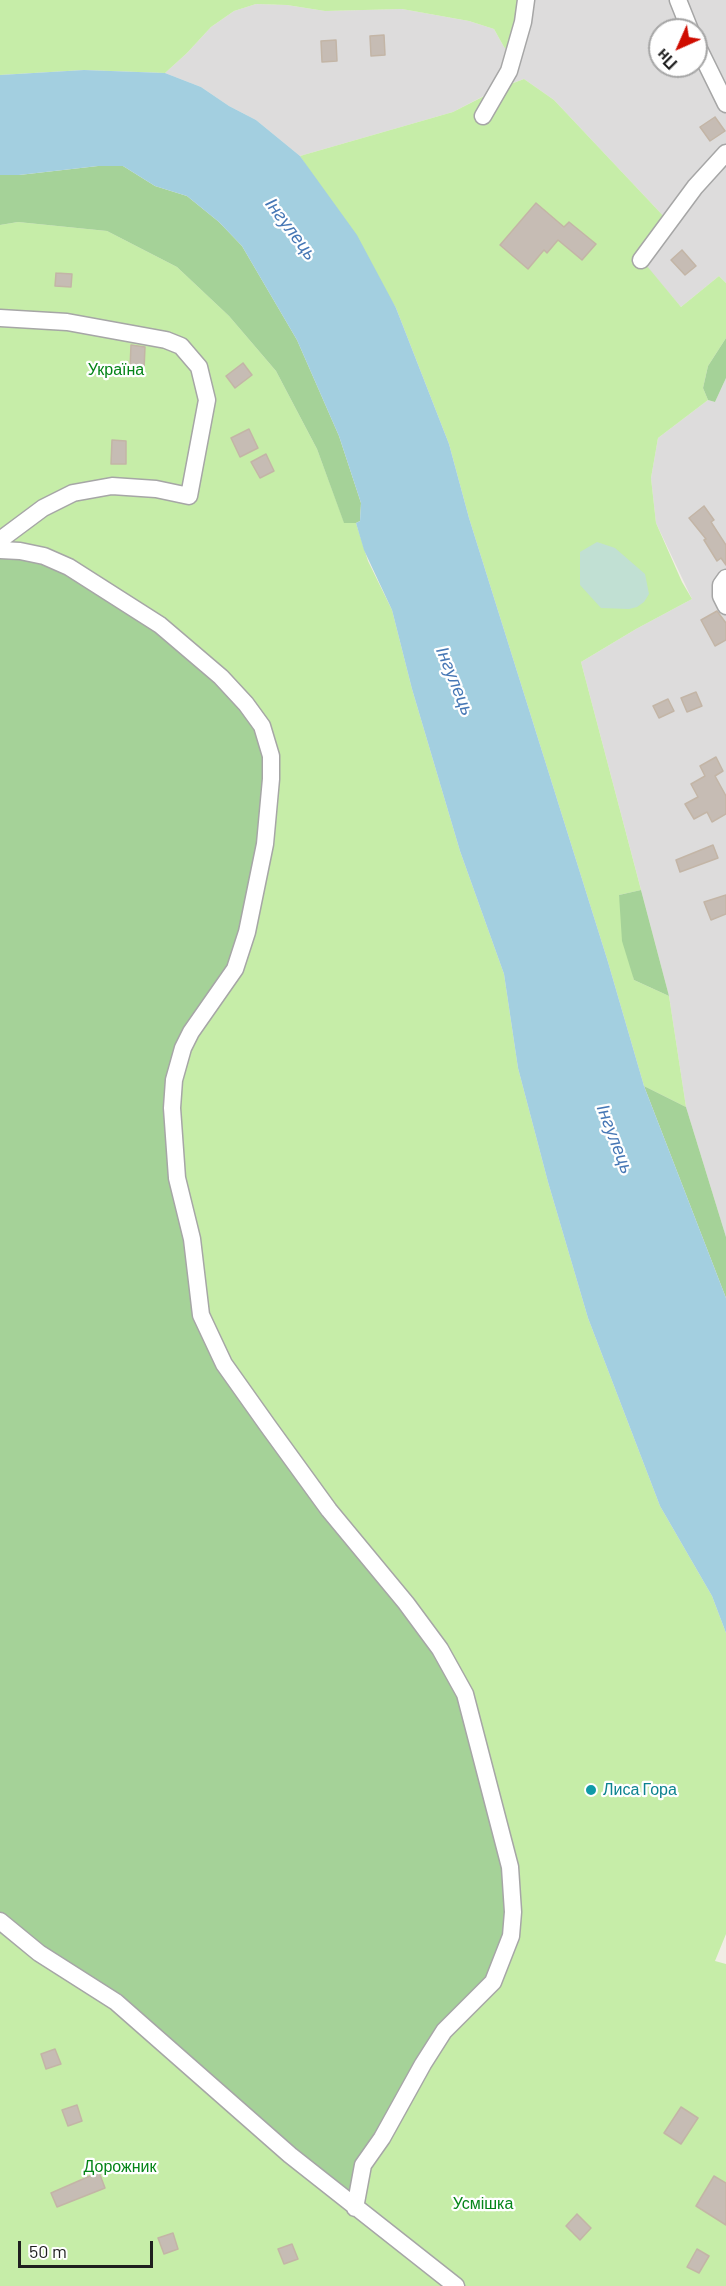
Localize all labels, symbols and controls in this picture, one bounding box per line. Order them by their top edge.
north arrow [648,18,708,78]
text: Пн [652,45,681,74]
water label: Інгулець [261,194,321,264]
park label: Україна [88,360,144,380]
water label: Інгулець [431,643,479,719]
water label: Інгулець [592,1101,638,1177]
place label: Лиса Гора [603,1780,677,1800]
marker: Лиса Гора [584,1783,598,1797]
park label: Дорожник [83,2157,157,2177]
park label: Усмішка [453,2194,513,2214]
scale bar [21,2229,156,2267]
text: 50 m [29,2240,67,2262]

